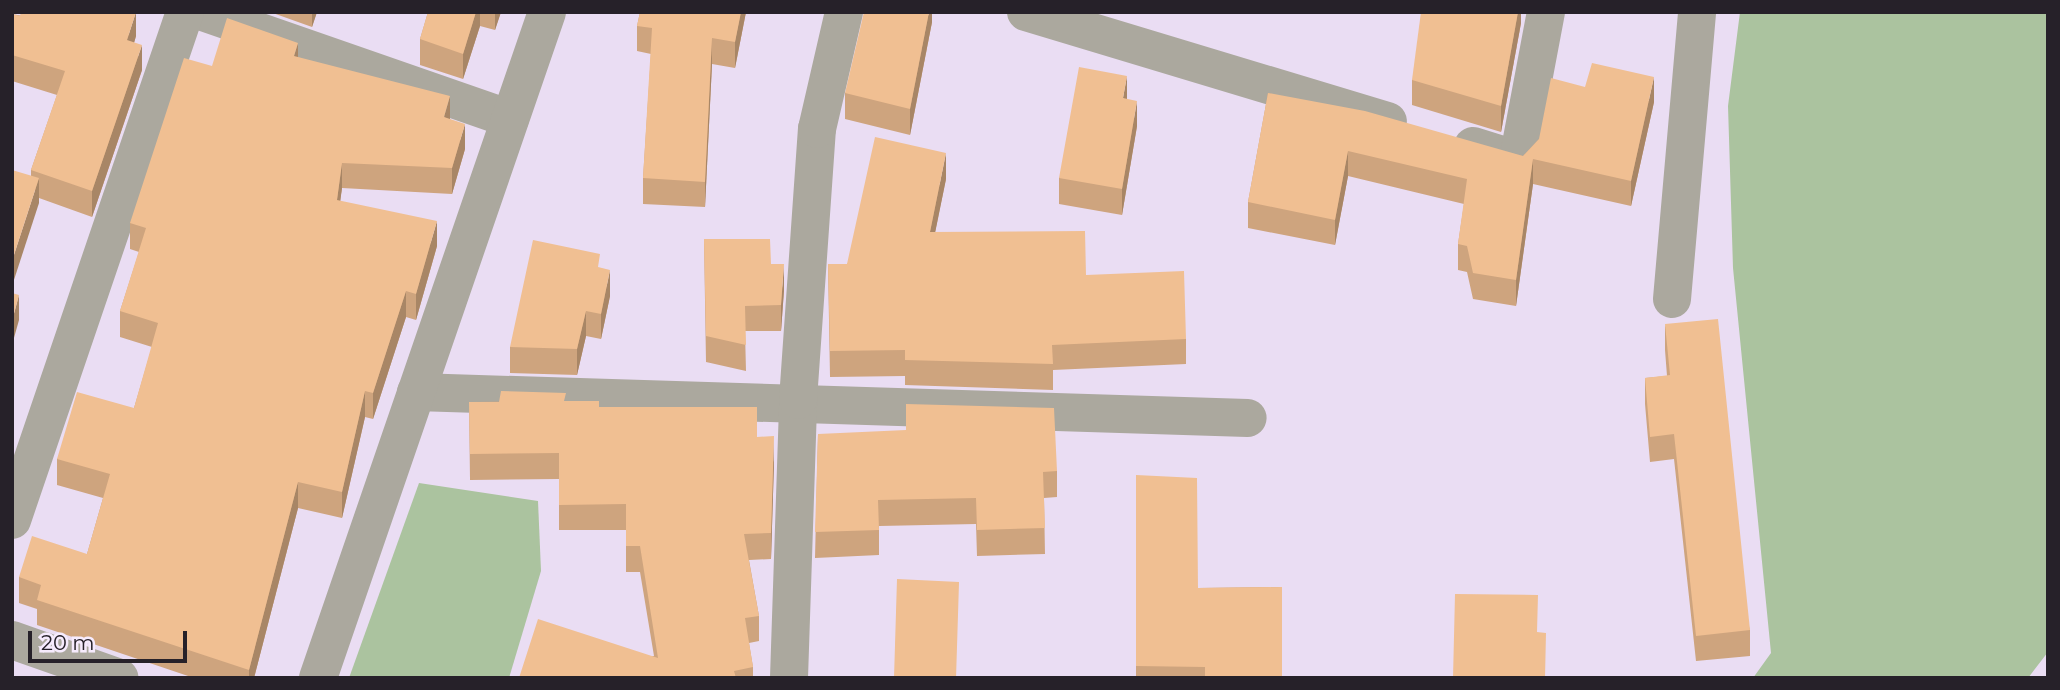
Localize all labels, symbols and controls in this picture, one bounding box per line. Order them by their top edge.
scale bar [32,616,191,660]
text: 20 m [41,630,95,655]

